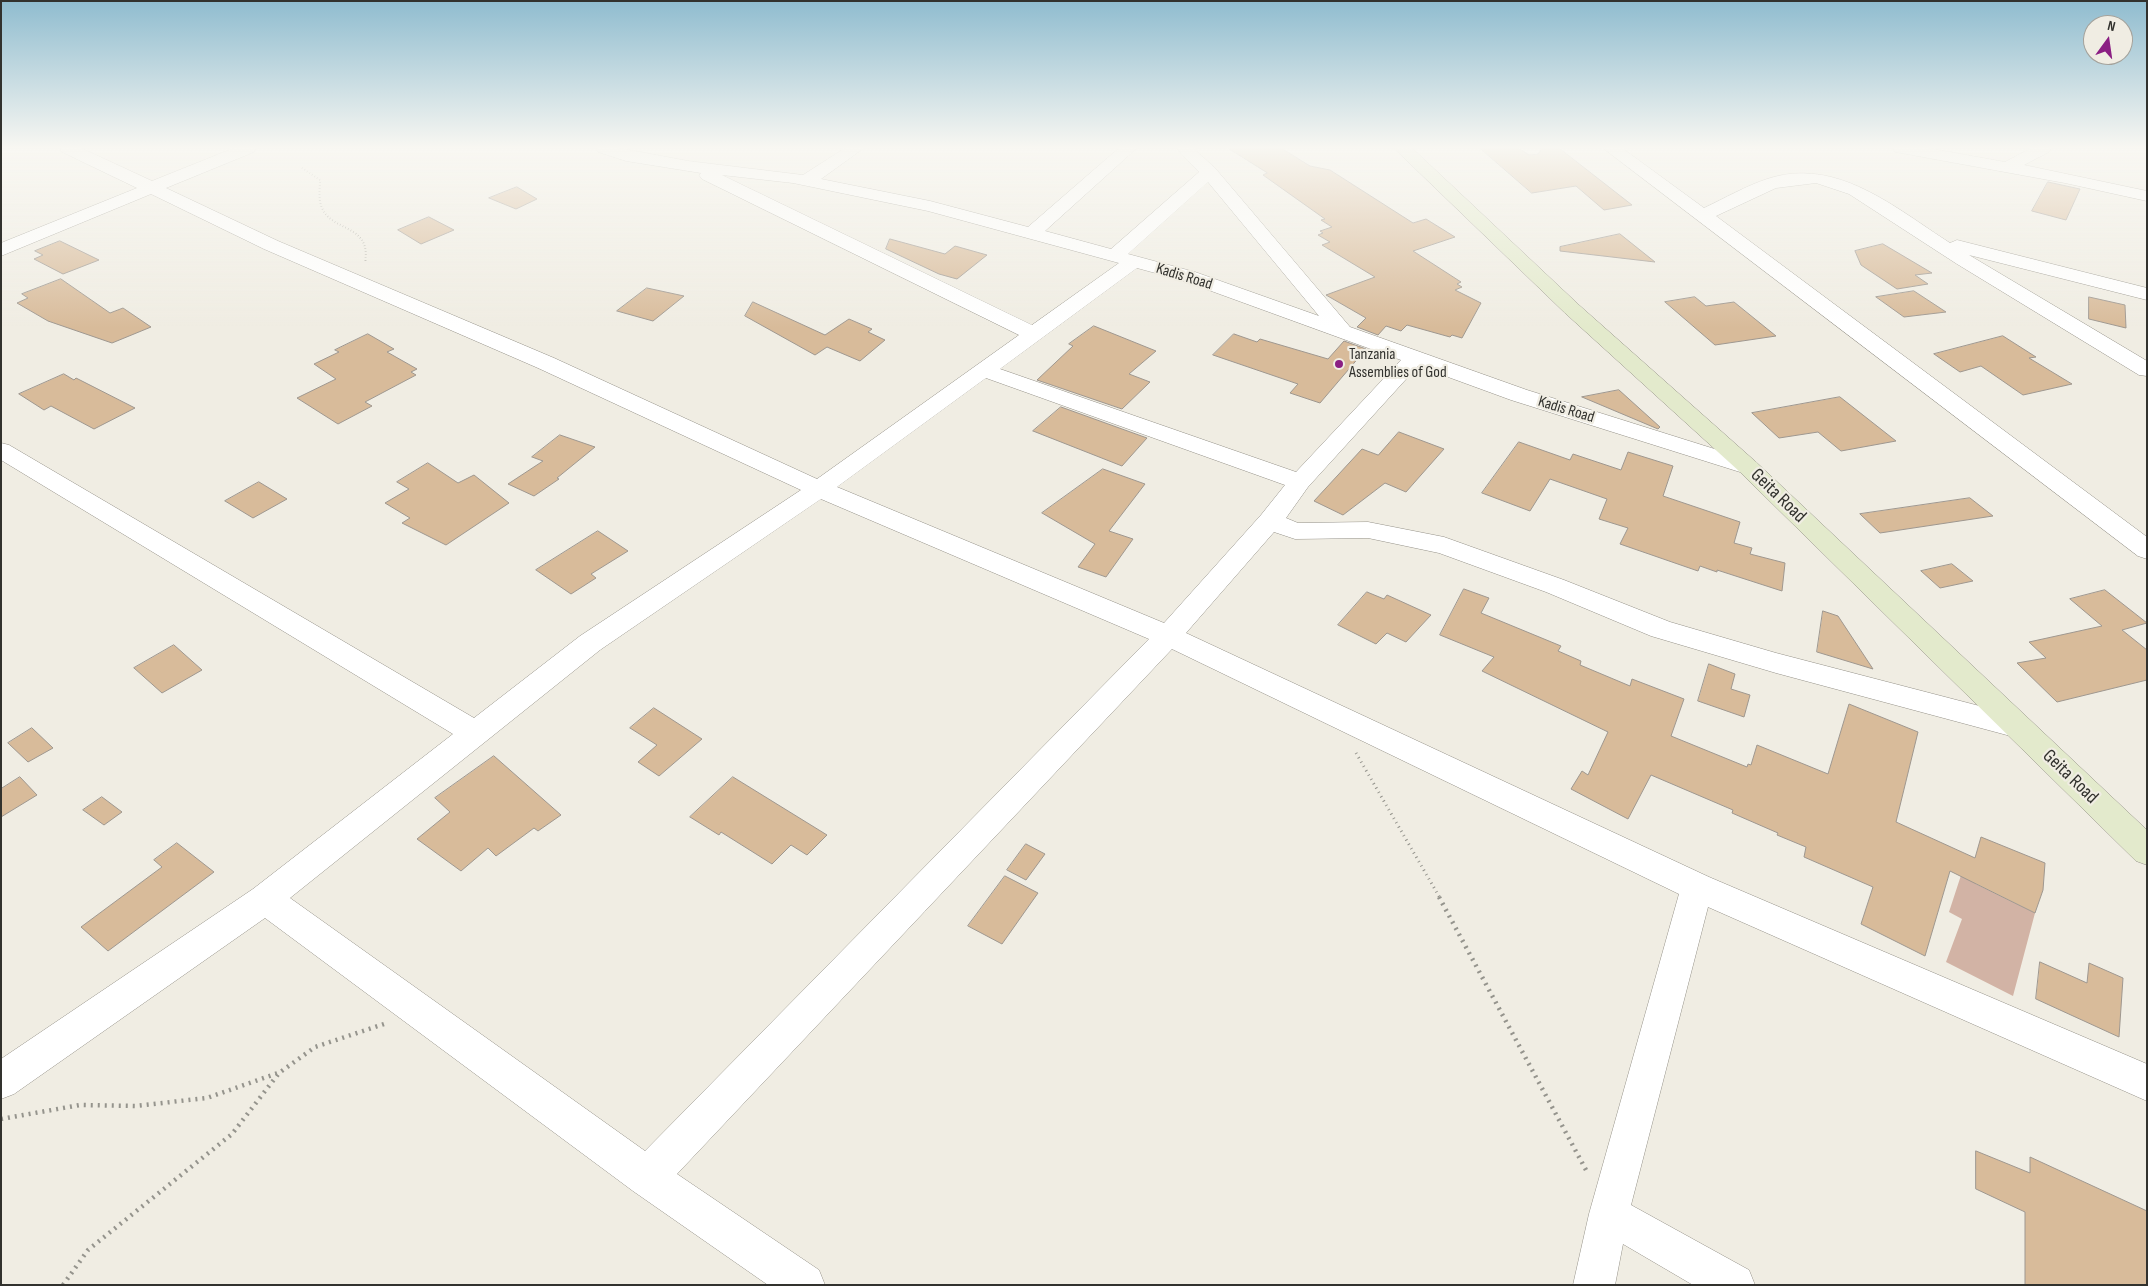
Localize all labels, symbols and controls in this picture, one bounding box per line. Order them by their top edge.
north arrow [2083,15,2133,65]
text: N [2106,17,2117,35]
street label: Kadis Road [1154,259,1214,295]
place label: Tanzania Assemblies of God [1349,345,1447,383]
marker: Tanzania Assemblies of God [1333,358,1345,370]
street label: Kadis Road [1536,392,1596,428]
street label: Geita Road [1745,464,1811,528]
street label: Geita Road [2037,745,2103,809]

